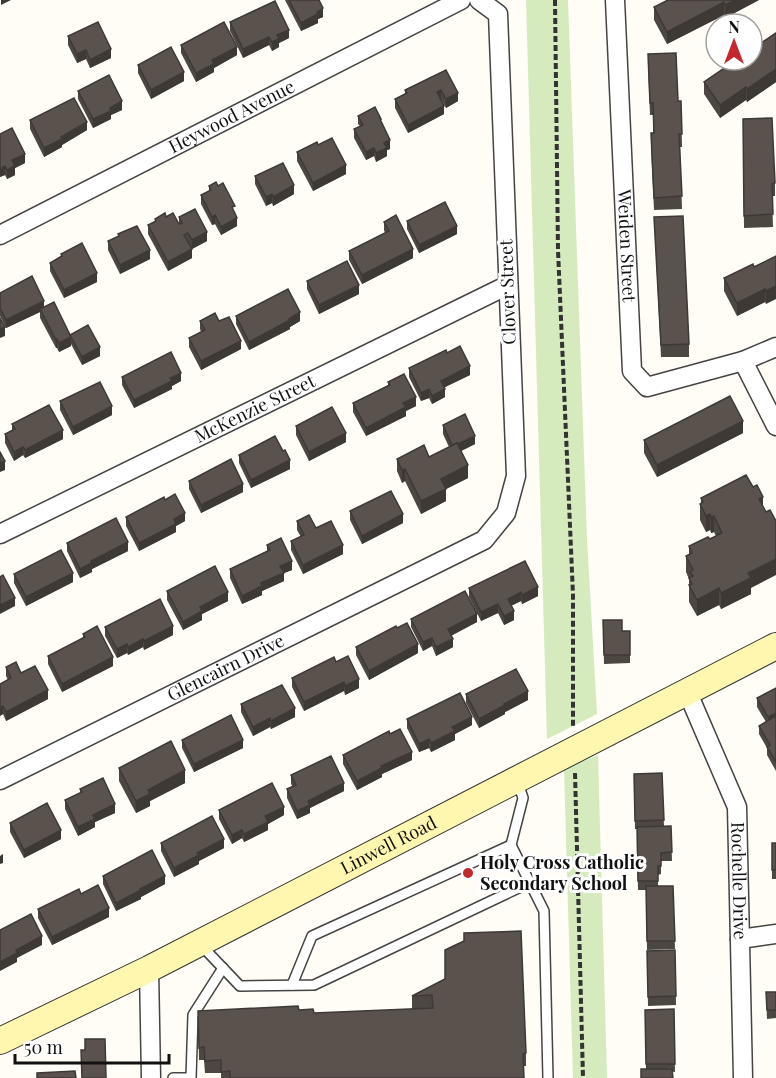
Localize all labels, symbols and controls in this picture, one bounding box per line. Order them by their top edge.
north arrow [704,12,764,72]
text: N [728,16,740,37]
street label: Heywood Avenue [164,74,298,158]
street label: Weiden Street [613,188,642,303]
street label: Clover Street [493,238,521,345]
street label: McKenzie Street [190,368,319,448]
street label: Glencairn Drive [163,628,288,706]
street label: Linwell Road [336,810,441,879]
street label: Rochelle Drive [726,822,753,940]
place label: Holy Cross Catholic Secondary School [480,850,644,895]
marker: Holy Cross Catholic Secondary School [461,866,475,880]
scale bar [15,1027,170,1065]
text: 50 m [24,1035,63,1059]

